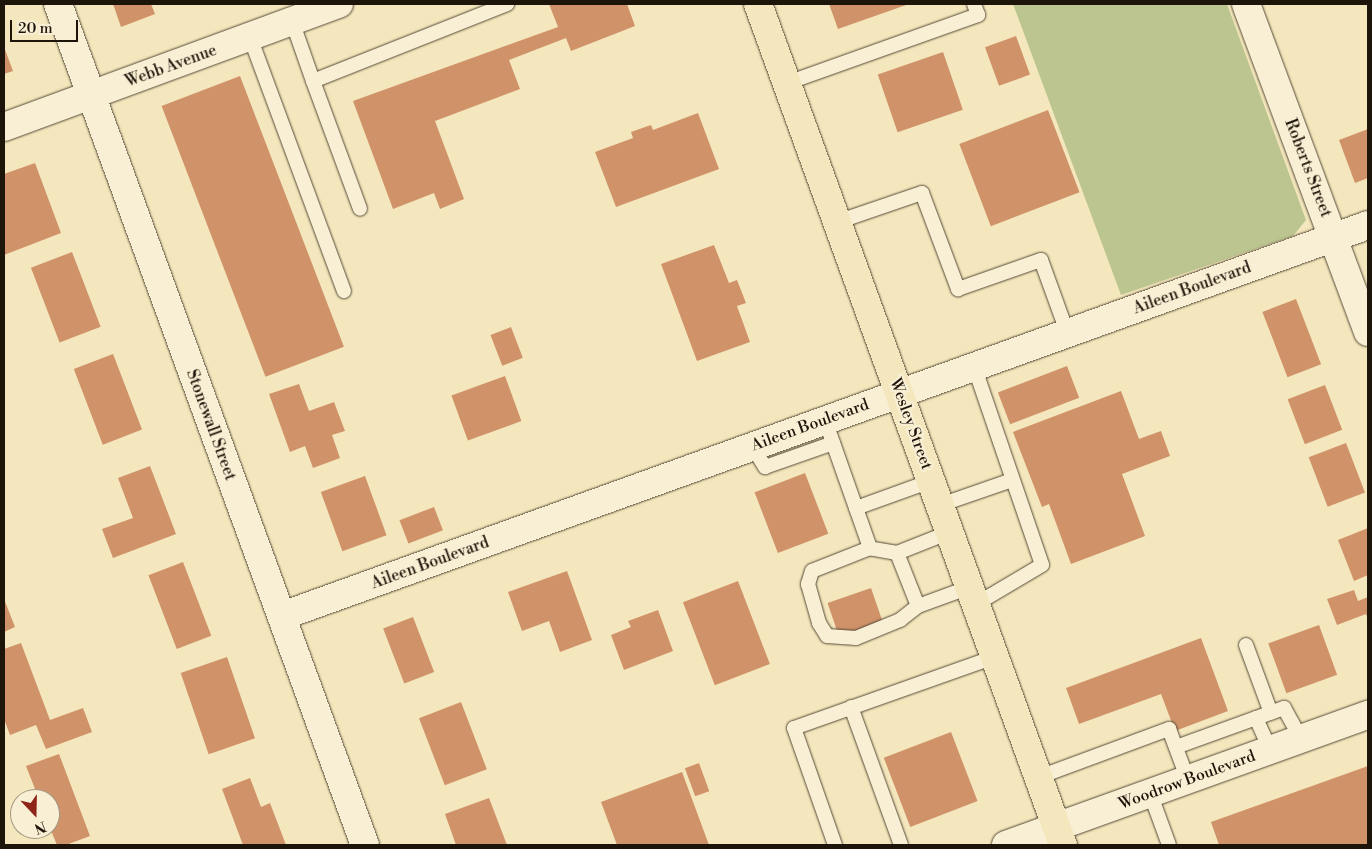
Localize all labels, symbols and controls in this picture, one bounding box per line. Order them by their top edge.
scale bar [12,10,80,42]
text: 20 m [18,19,53,38]
street label: Webb Avenue [123,41,219,91]
street label: Roberts Street [1280,116,1336,220]
street label: Aileen Boulevard [1130,258,1254,318]
street label: Stonewall Street [182,367,240,483]
street label: Wesley Street [886,376,936,472]
street label: Aileen Boulevard [748,395,872,455]
street label: Aileen Boulevard [368,533,492,593]
street label: Woodrow Boulevard [1116,746,1258,814]
north arrow [10,789,60,839]
text: N [32,817,48,837]

